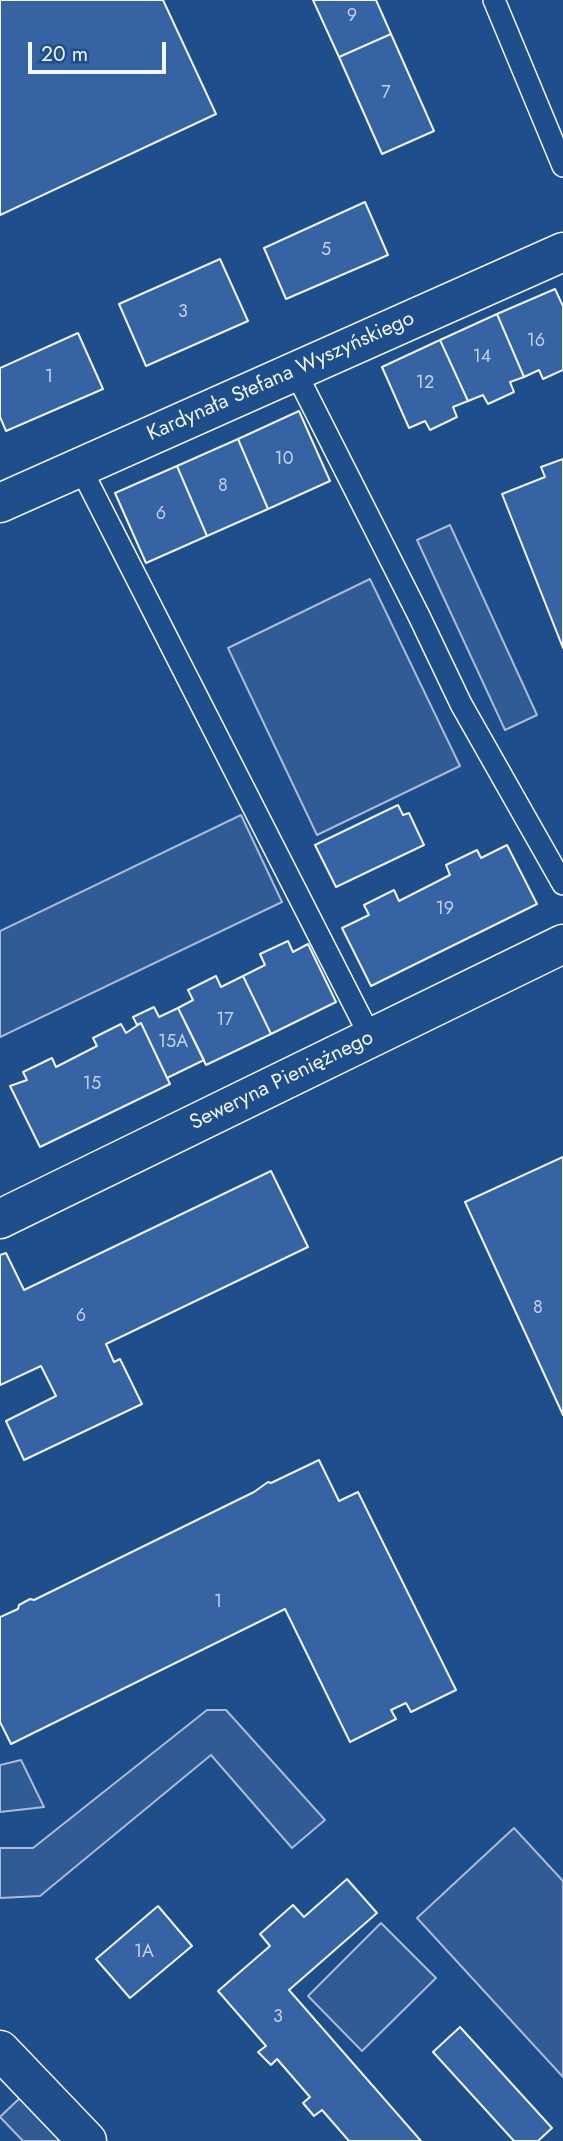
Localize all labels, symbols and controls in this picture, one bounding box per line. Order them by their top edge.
house number: 9 [347,6,357,28]
scale bar [32,28,170,72]
text: 20 m [41,39,88,69]
house number: 7 [381,83,391,105]
house number: 5 [321,240,331,262]
house number: 3 [178,302,188,324]
street label: Kardynała Stefana Wyszyńskiego [144,307,418,447]
house number: 16 [527,331,545,353]
house number: 14 [473,347,491,369]
house number: 1 [45,367,53,389]
house number: 12 [416,373,434,395]
house number: 10 [275,449,293,471]
house number: 8 [218,476,228,498]
house number: 6 [156,504,166,526]
house number: 19 [436,899,454,921]
house number: 17 [216,1010,234,1032]
street label: Seweryna Pieniężnego [186,1026,378,1136]
house number: 15A [158,1032,188,1054]
house number: 15 [83,1074,101,1096]
house number: 8 [533,1298,543,1320]
house number: 6 [76,1306,86,1328]
house number: 1 [214,1592,222,1614]
house number: 1A [134,1942,154,1964]
house number: 3 [273,2007,283,2029]

